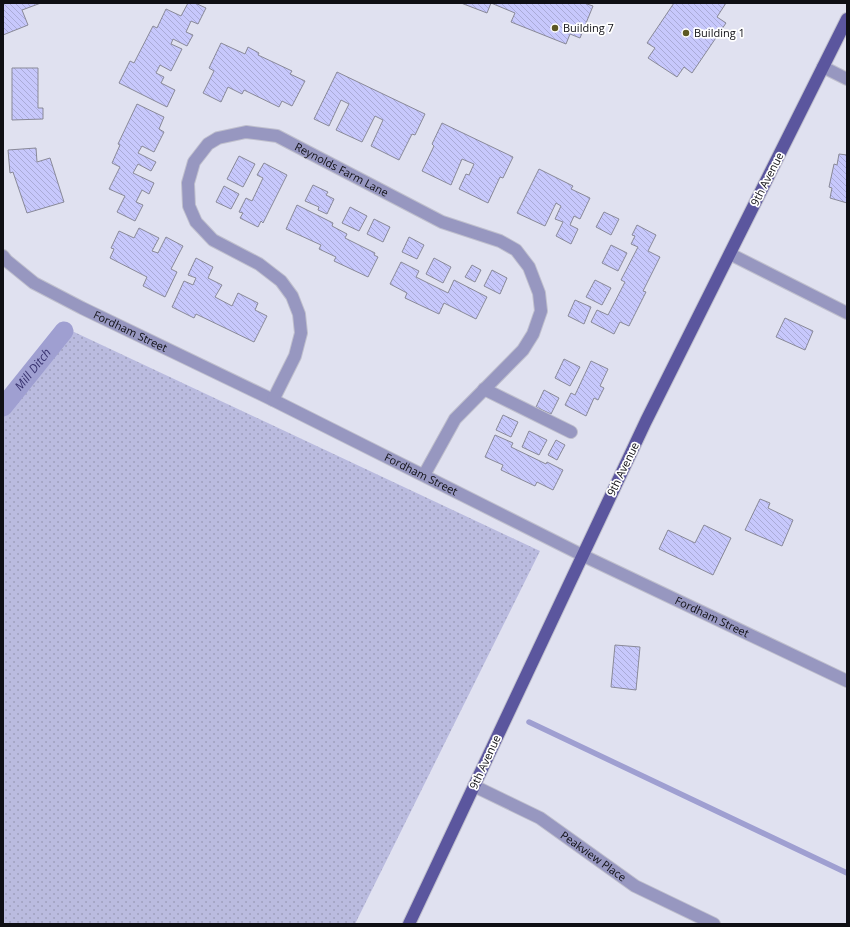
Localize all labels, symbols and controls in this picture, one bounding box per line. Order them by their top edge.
place label: Building 7 [563,20,614,35]
marker: Building 7 [550,23,560,33]
place label: Building 1 [694,25,745,40]
marker: Building 1 [681,28,691,38]
street label: Reynolds Farm Lane [292,139,391,200]
street label: 9th Avenue [747,149,786,208]
street label: Fordham Street [91,307,170,355]
water label: Mill Ditch [10,345,55,394]
street label: 9th Avenue [603,439,642,498]
street label: Fordham Street [382,449,461,499]
street label: Fordham Street [673,592,752,640]
street label: 9th Avenue [465,732,504,791]
street label: Peakview Place [558,827,630,884]

